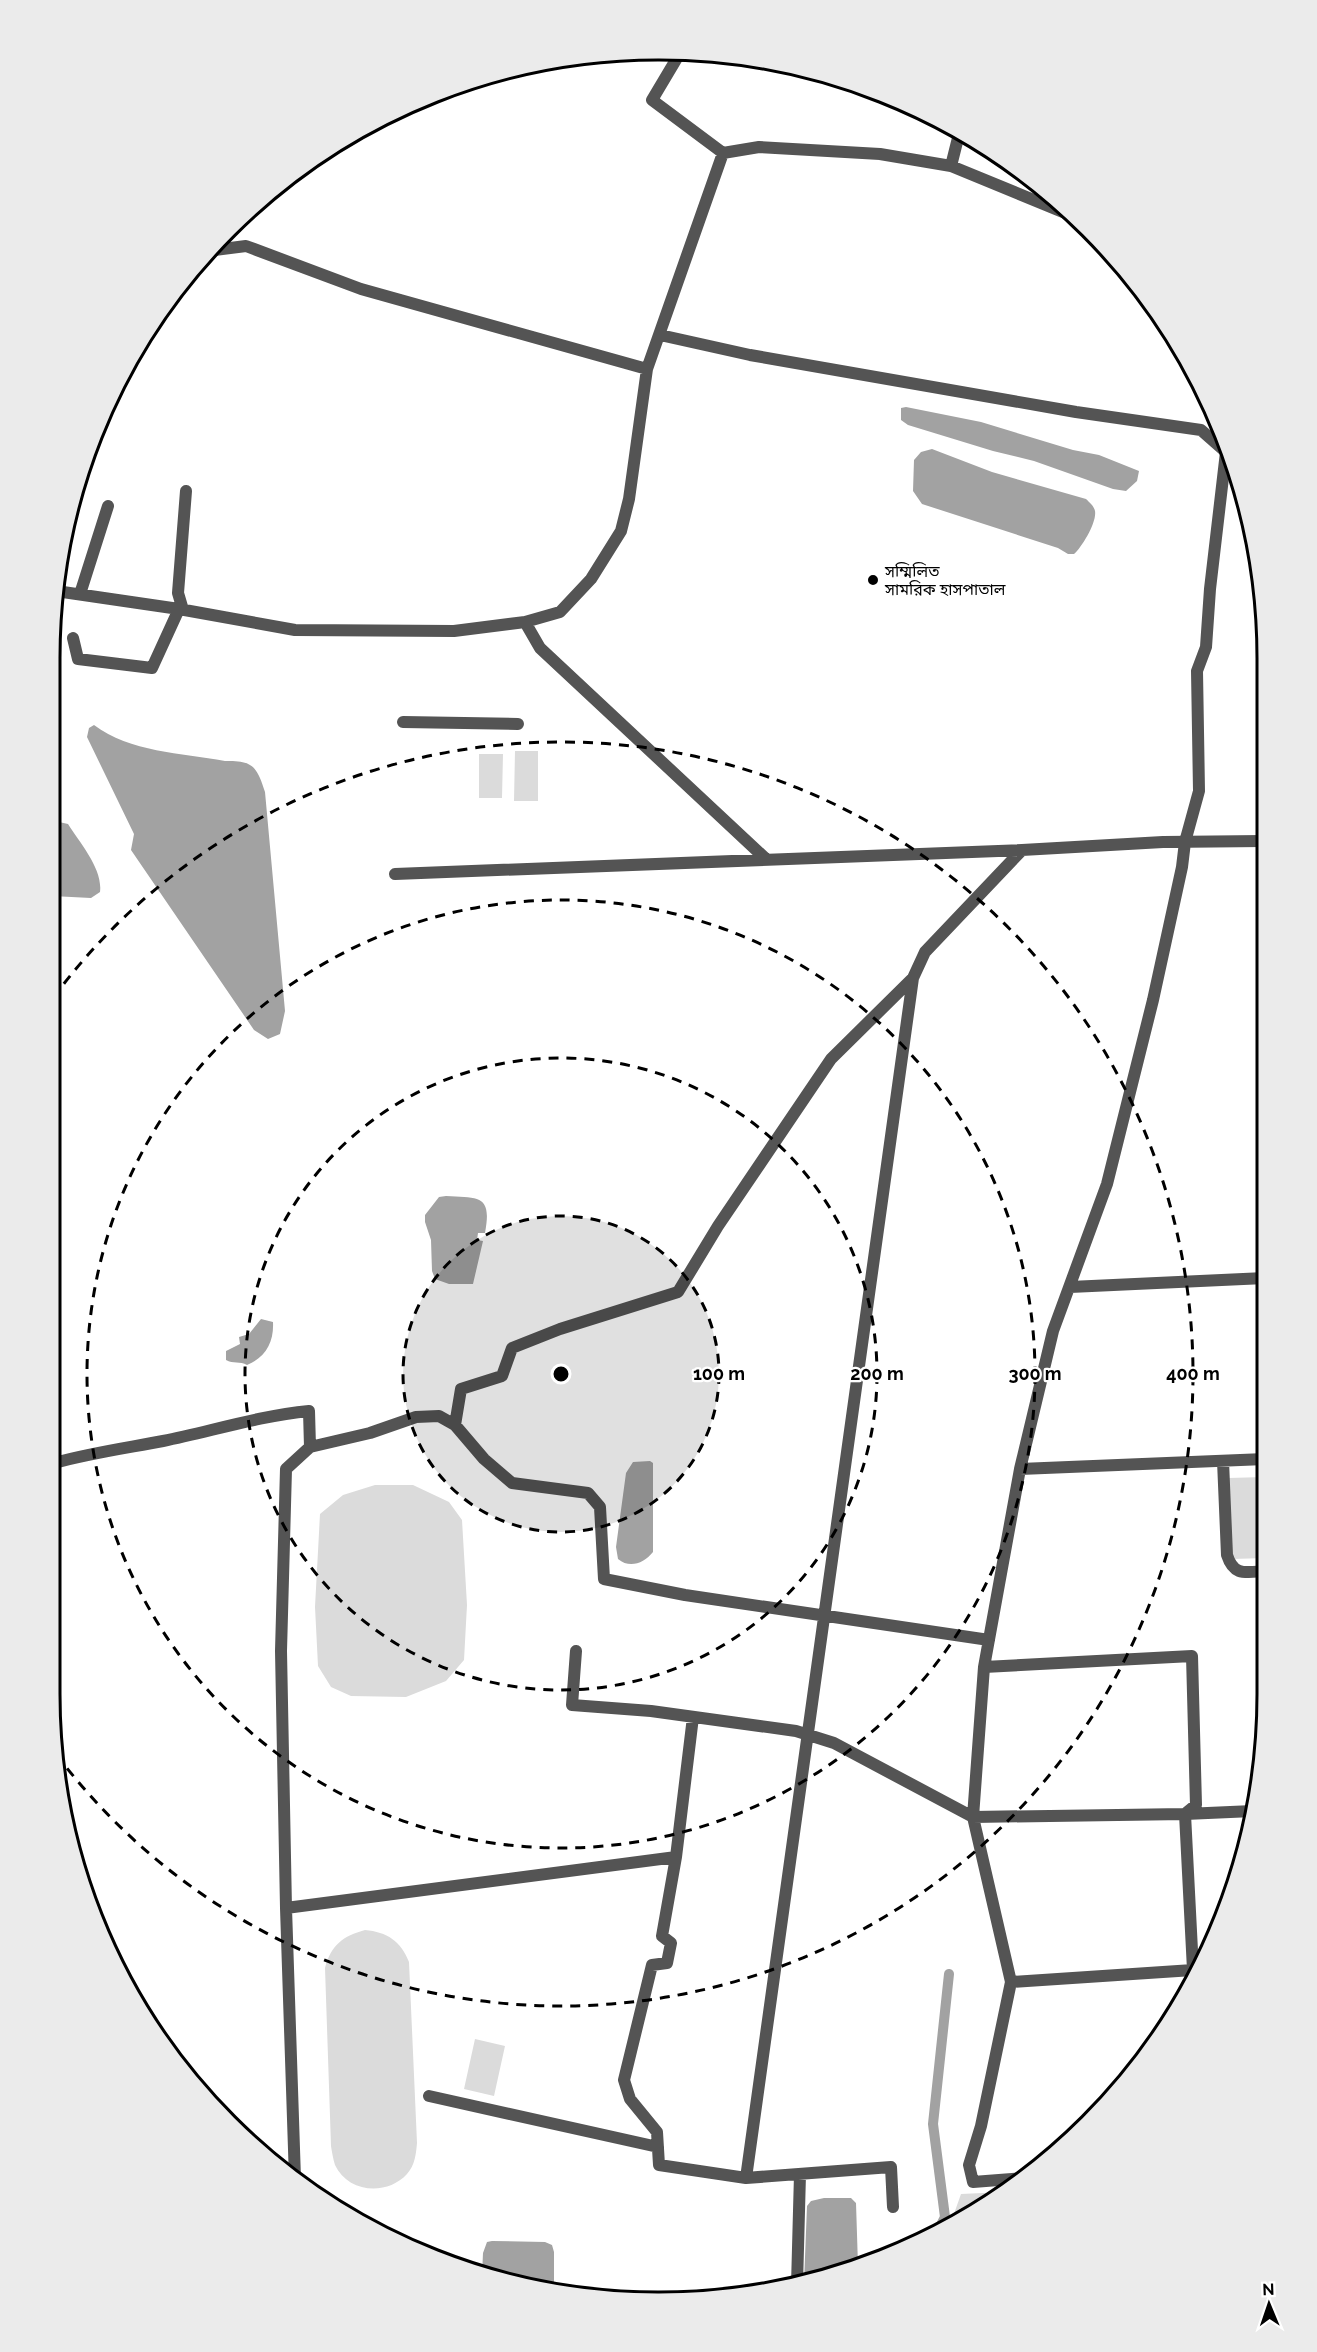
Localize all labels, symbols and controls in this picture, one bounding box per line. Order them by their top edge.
place label: সম্মিলিত সামরিক হাসপাতাল [884,562,1006,599]
marker: সম্মিলিত সামরিক হাসপাতাল [866,573,880,587]
text: 100 m [693,1363,745,1384]
text: 200 m [850,1363,904,1384]
text: 300 m [1008,1363,1062,1384]
text: 400 m [1166,1363,1220,1384]
centre of rings [551,1364,571,1384]
north arrow [1239,2274,1299,2334]
text: N [1262,2280,1275,2299]

